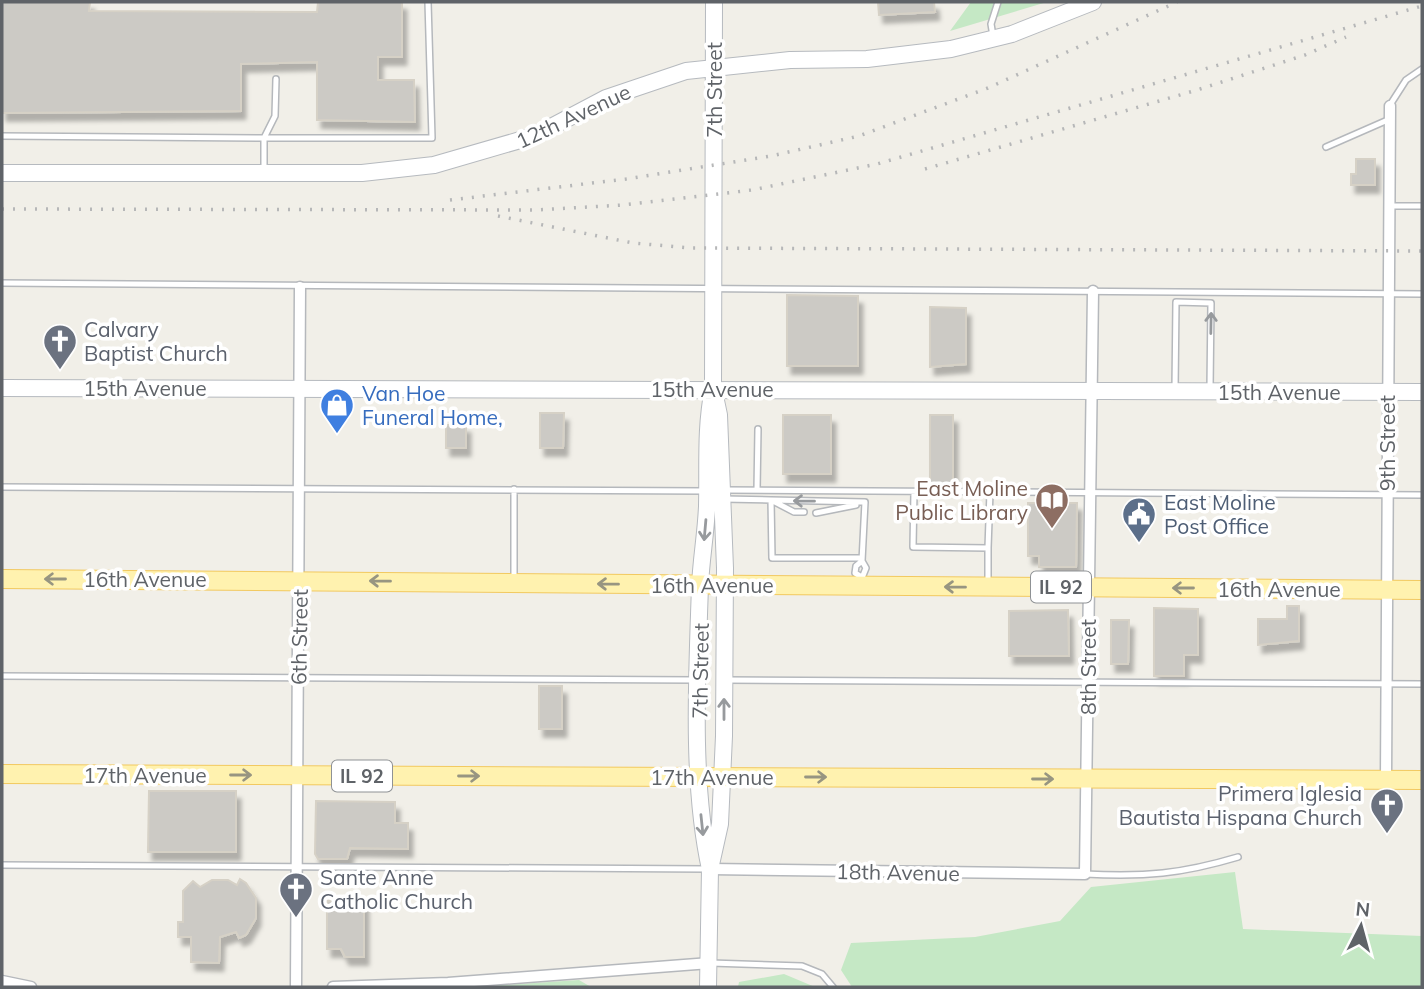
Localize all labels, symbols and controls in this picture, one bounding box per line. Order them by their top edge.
street label: 7th Street [701,42,727,138]
street label: 12th Avenue [512,78,634,154]
one-way arrow [1204,312,1218,335]
place label: Calvary Baptist Church [84,316,228,366]
church icon: Calvary Baptist Church [41,322,79,371]
street label: 15th Avenue [83,375,207,401]
street label: 15th Avenue [650,376,774,402]
street label: 15th Avenue [1217,379,1341,405]
place label: Van Hoe Funeral Home, [362,380,503,430]
shop icon: Van Hoe Funeral Home, [318,386,356,435]
street label: 9th Street [1374,395,1400,491]
place label: East Moline Public Library [895,475,1028,525]
library icon: East Moline Public Library [1033,481,1071,530]
place label: East Moline Post Office [1164,489,1276,539]
one-way arrow [793,494,816,507]
public building icon: East Moline Post Office [1120,495,1158,544]
one-way arrow [698,518,711,541]
street label: 16th Avenue [83,566,207,592]
one-way arrow [43,572,66,586]
street label: 16th Avenue [650,572,774,598]
road number: IL 92 [1031,572,1091,602]
one-way arrow [369,574,392,588]
street label: 16th Avenue [1217,576,1341,602]
one-way arrow [596,577,619,591]
one-way arrow [944,580,967,593]
one-way arrow [1171,581,1194,595]
street label: 6th Street [285,589,313,685]
street label: 8th Street [1075,619,1101,715]
street label: 7th Street [686,623,714,719]
one-way arrow [717,697,731,720]
road number: IL 92 [332,761,392,792]
street label: 17th Avenue [83,762,207,788]
street label: 17th Avenue [650,764,774,790]
one-way arrow [230,768,253,782]
one-way arrow [457,769,480,783]
one-way arrow [804,770,827,784]
one-way arrow [1031,772,1054,786]
place label: Primera Iglesia Bautista Hispana Church [1119,780,1362,830]
church icon: Primera Iglesia Bautista Hispana Church [1368,786,1406,835]
one-way arrow [695,813,708,836]
street label: 18th Avenue [836,858,960,886]
place label: Sante Anne Catholic Church [320,864,473,914]
church icon: Sante Anne Catholic Church [277,870,315,919]
north arrow [1326,891,1396,961]
text: N [1354,896,1371,922]

